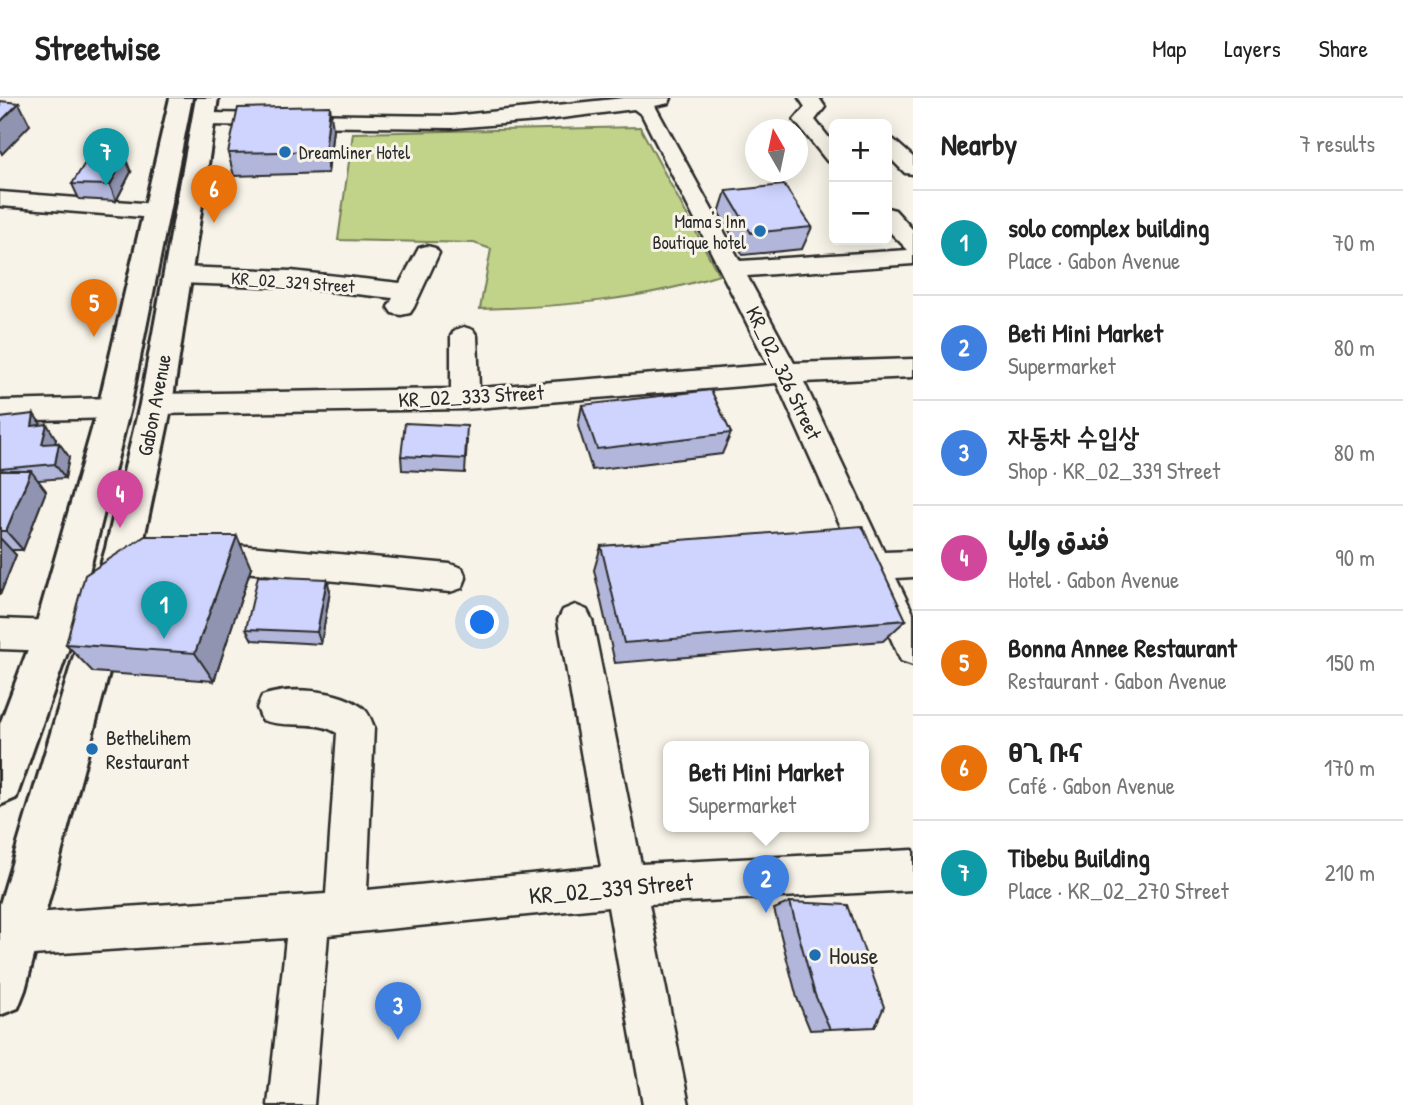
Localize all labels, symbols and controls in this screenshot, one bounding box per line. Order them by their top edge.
text: Streetwise [35,26,160,70]
text: Map [1152,32,1186,64]
text: Layers [1224,32,1281,64]
text: Share [1319,32,1368,64]
north arrow [745,119,808,182]
map controls [829,119,892,245]
button: + [829,119,892,182]
text: Nearby [941,124,1017,164]
pin: 7 [83,128,129,186]
text: 7 results [1299,128,1375,159]
place label: Dreamliner Hotel [299,140,410,165]
marker: Dreamliner Hotel [277,144,293,160]
pin: 6 [191,165,237,223]
button: − [829,182,892,245]
place label: Mama's Inn Boutique hotel [652,209,746,255]
text: solo complex building [1008,210,1209,245]
marker: Mama's Inn Boutique hotel [752,223,768,239]
text: 1 [960,227,968,258]
text: 70 m [1332,227,1375,258]
text: Place · Gabon Avenue [1008,245,1180,276]
street label: KR_02_329 Street [230,265,356,299]
pin: 5 [71,279,117,337]
street label: KR_02_326 Street [739,301,829,445]
text: Beti Mini Market [1008,315,1163,350]
text: 2 [959,332,969,363]
text: 80 m [1334,332,1375,363]
text: Supermarket [1008,350,1116,381]
street label: Gabon Avenue [130,352,178,458]
street label: KR_02_333 Street [397,378,545,414]
text: 자동차 수입상 [1008,419,1140,454]
text: 3 [959,437,969,468]
text: 80 m [1334,437,1375,468]
text: Shop · KR_02_339 Street [1008,455,1220,486]
pin: 4 [97,470,143,528]
text: فندق واليا [1008,523,1109,558]
text: 4 [960,542,968,573]
text: 90 m [1335,542,1375,573]
text: Hotel · Gabon Avenue [1008,564,1179,595]
pin: 1 [141,581,187,639]
your location [465,605,499,639]
text: Bonna Annee Restaurant [1008,630,1237,665]
text: 5 [959,647,969,678]
text: 150 m [1326,647,1375,678]
text: Restaurant · Gabon Avenue [1008,665,1227,696]
place label: Bethelihem Restaurant [106,723,191,776]
text: ፀጊ ቡና [1008,735,1083,770]
marker: Bethelihem Restaurant [84,741,100,757]
popup [663,741,869,832]
text: 6 [959,752,969,783]
text: 170 m [1324,752,1375,783]
text: Beti Mini Market [689,754,843,789]
text: Café · Gabon Avenue [1008,770,1175,801]
text: Supermarket [689,789,796,820]
text: Tibebu Building [1008,840,1150,875]
pin: 2 [743,855,789,913]
text: 7 [958,857,970,888]
text: 210 m [1325,857,1375,888]
street label: KR_02_339 Street [528,865,695,911]
text: Place · KR_02_270 Street [1008,875,1229,906]
place label: House [829,939,879,971]
marker: House [807,947,823,963]
pin: 3 [375,982,421,1040]

